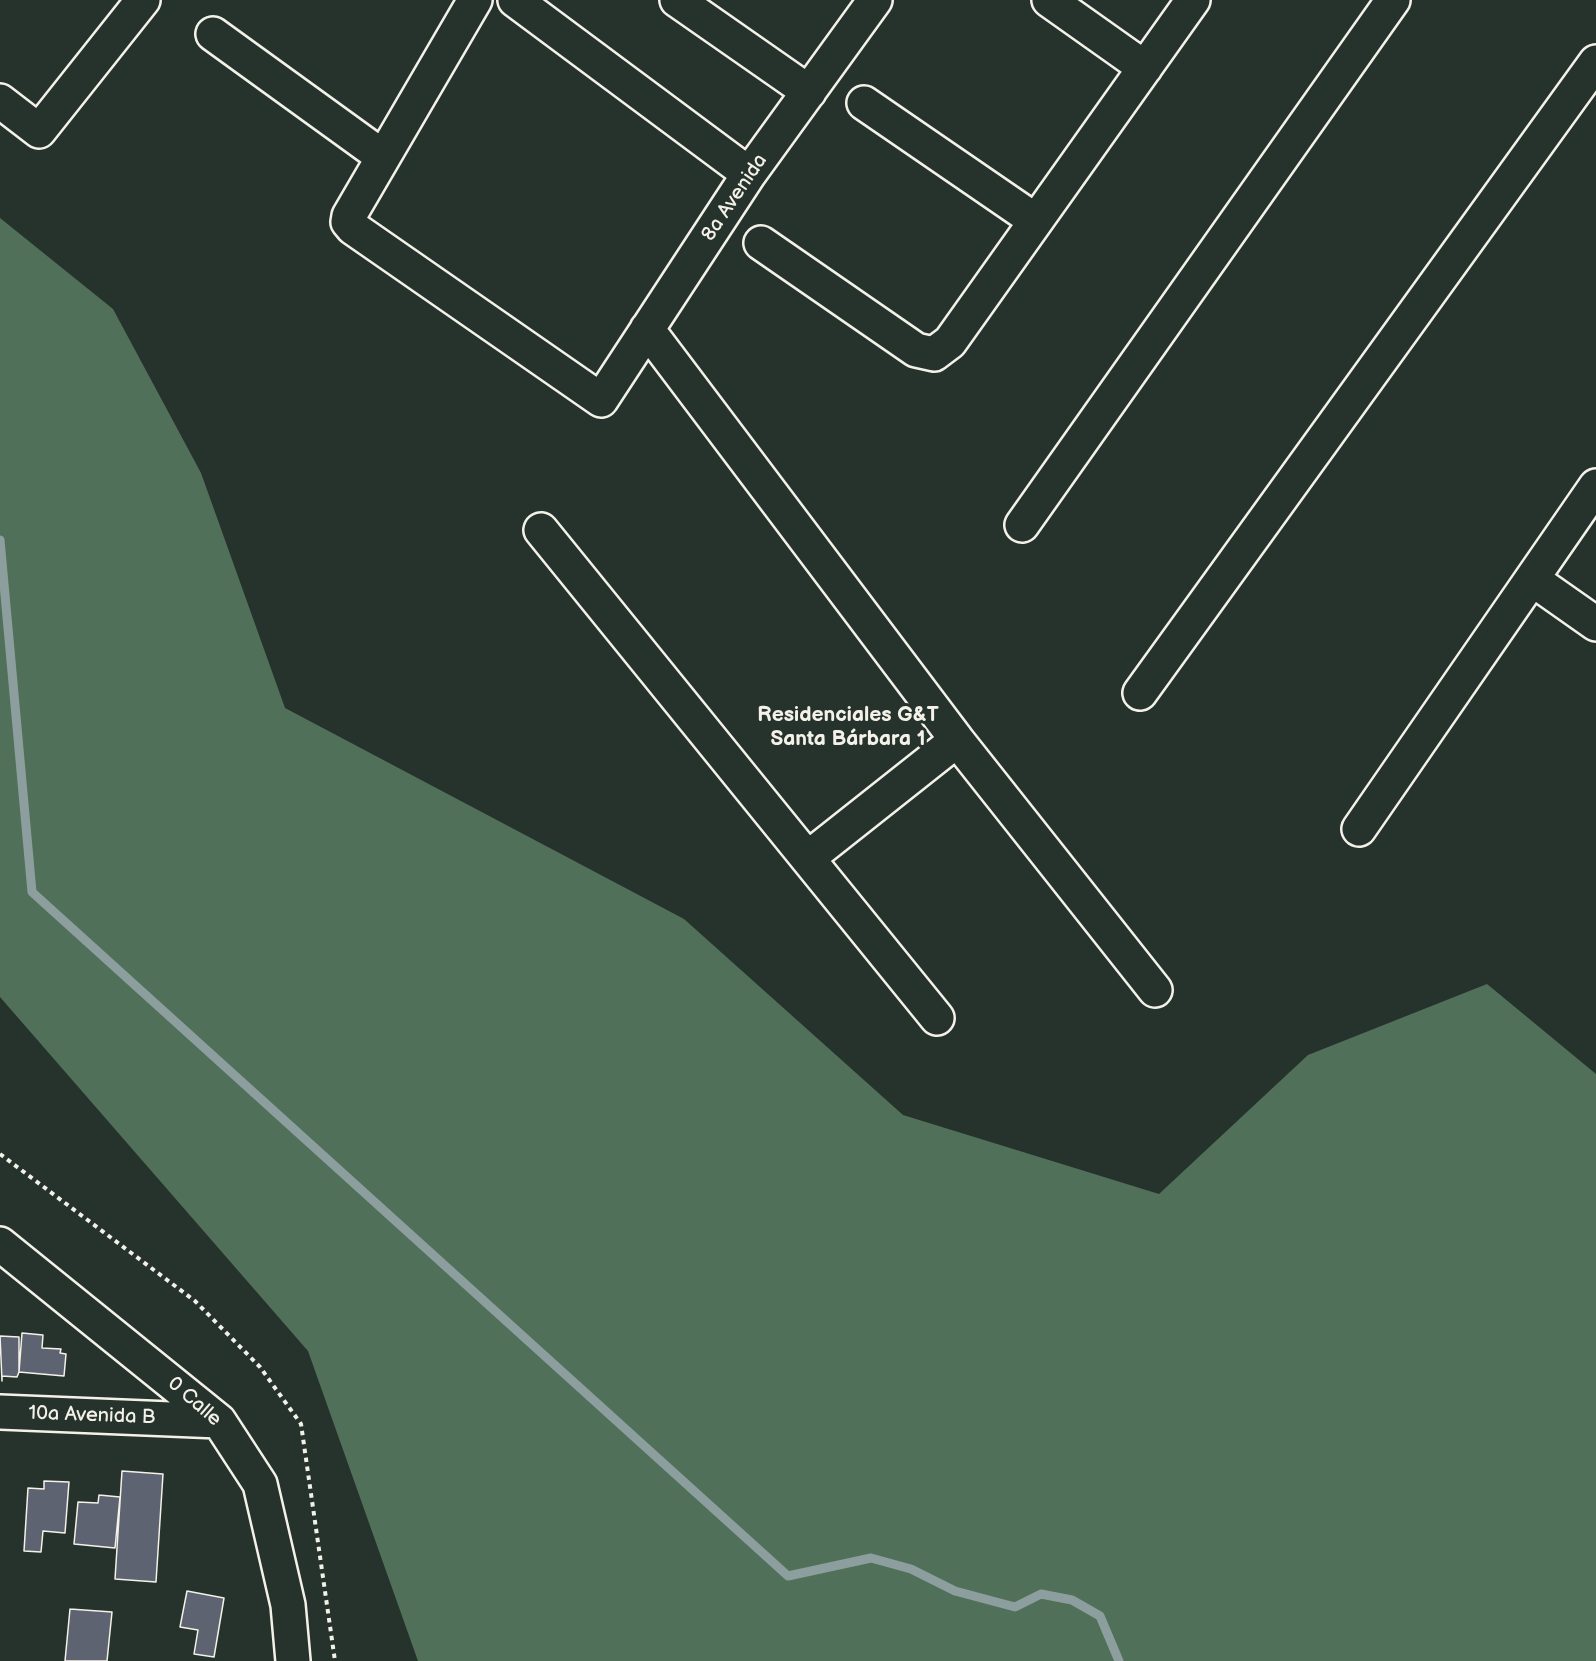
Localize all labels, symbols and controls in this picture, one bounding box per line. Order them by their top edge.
street label: 8a Avenida [697,150,773,246]
district label: Residenciales G&T Santa Bárbara 1 [757,703,939,753]
street label: 0 Calle [162,1372,226,1432]
street label: 10a Avenida B [28,1402,156,1430]

